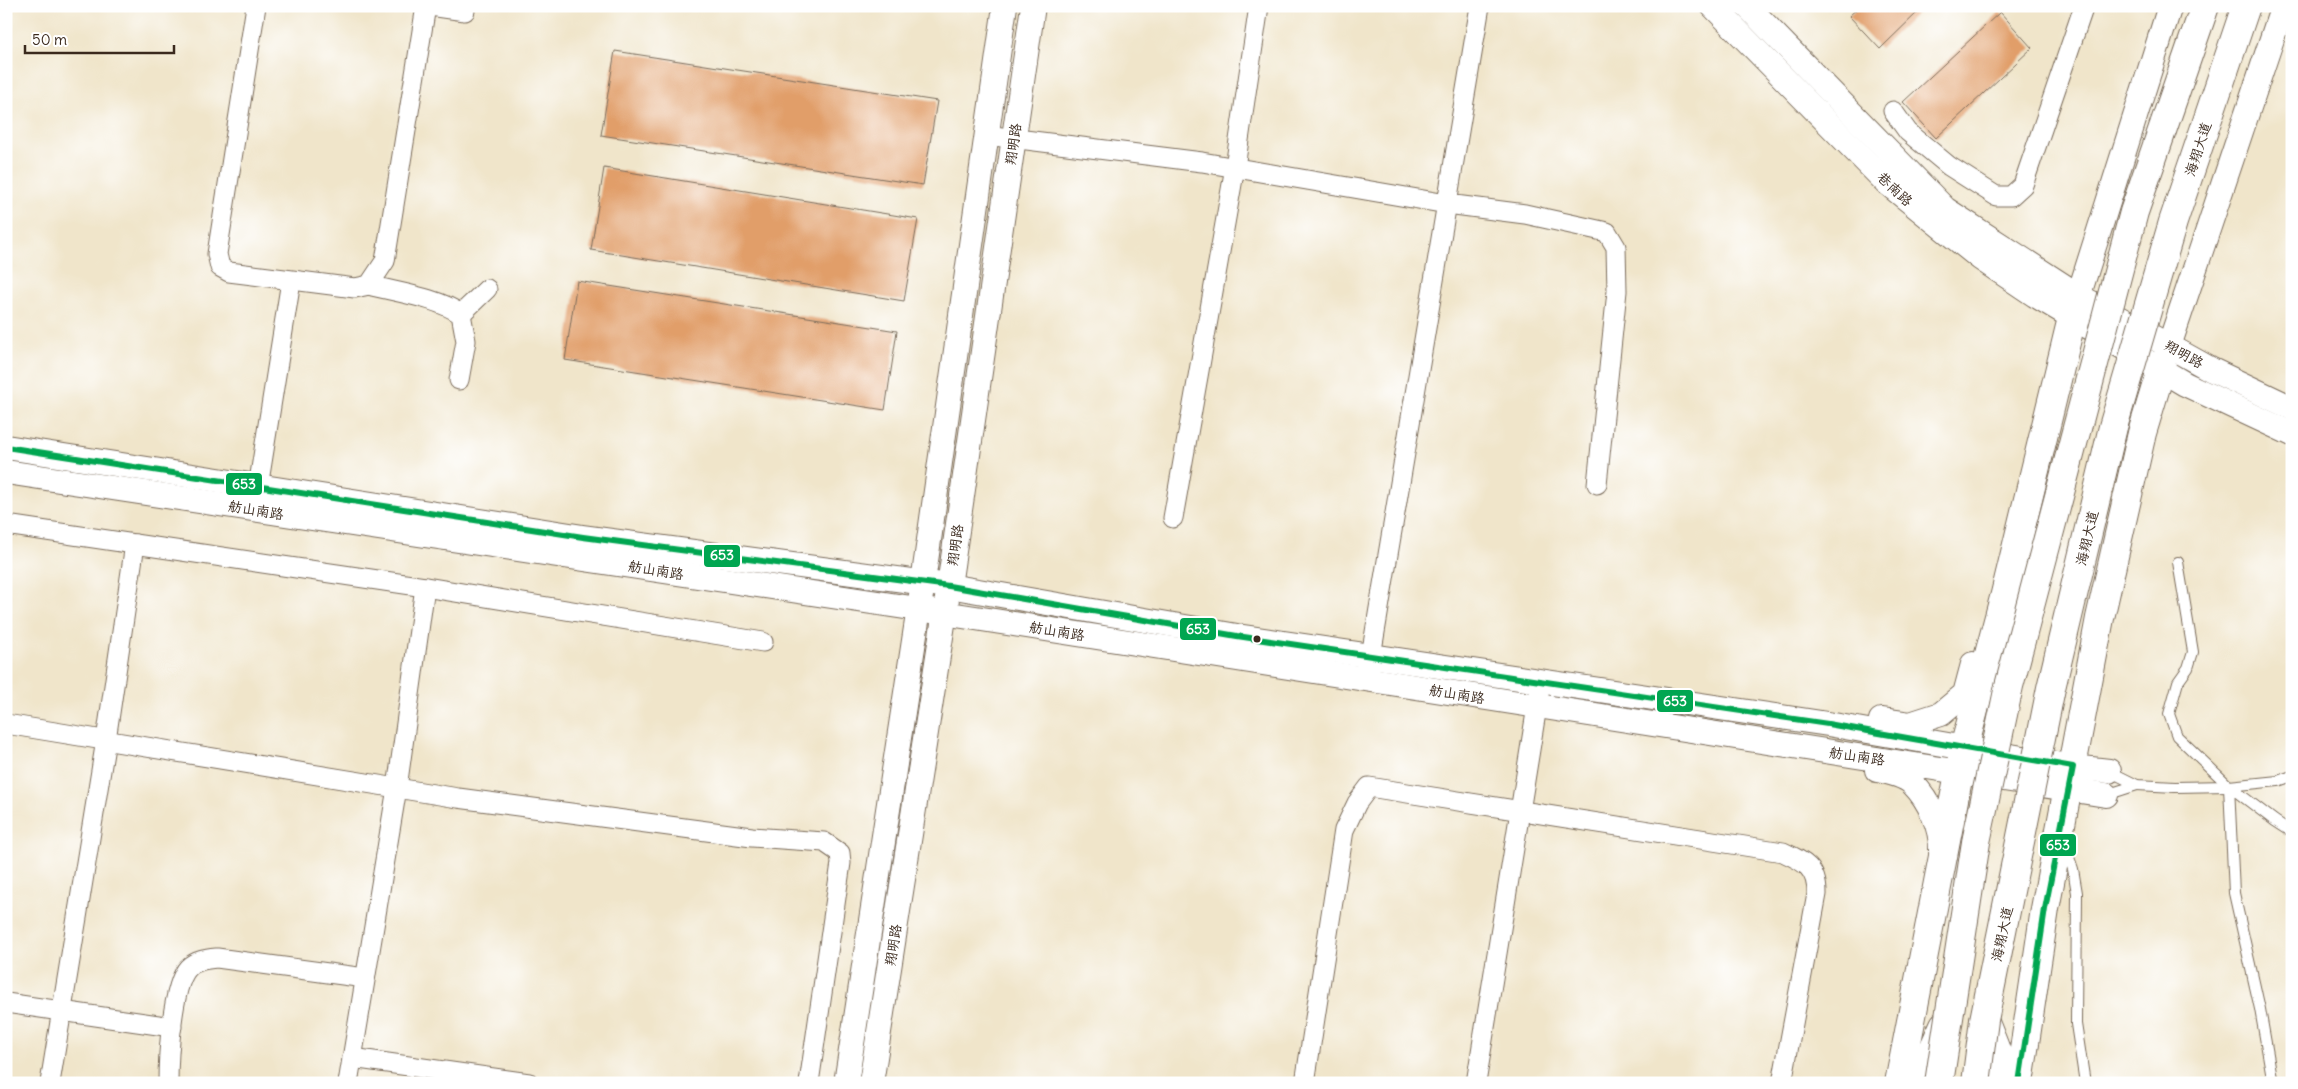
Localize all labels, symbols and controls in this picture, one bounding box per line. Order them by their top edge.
scale bar [25,22,174,54]
text: 50 m [32,30,67,49]
street label: 海翔大道 [2181,120,2215,178]
street label: 翔明路 [1001,122,1025,166]
street label: 巷南路 [1874,168,1916,210]
street label: 翔明路 [2161,336,2207,372]
line badge: 653 [225,472,263,496]
text: 653 [232,475,256,493]
street label: 舫山南路 [227,497,285,523]
street label: 海翔大道 [2072,509,2102,567]
street label: 翔明路 [943,523,967,567]
line badge: 653 [703,544,741,568]
text: 653 [710,546,734,564]
street label: 舫山南路 [627,557,685,583]
line badge: 653 [1179,617,1217,641]
street label: 舫山南路 [1028,618,1086,644]
text: 653 [1186,620,1210,638]
unlabelled marker [1252,634,1262,644]
street label: 舫山南路 [1428,681,1486,707]
line badge: 653 [1656,689,1694,713]
text: 653 [1663,692,1687,710]
street label: 舫山南路 [1828,743,1886,769]
line badge: 653 [2039,833,2077,857]
text: 653 [2046,836,2070,854]
street label: 海翔大道 [1987,905,2017,963]
street label: 翔明路 [881,923,905,967]

